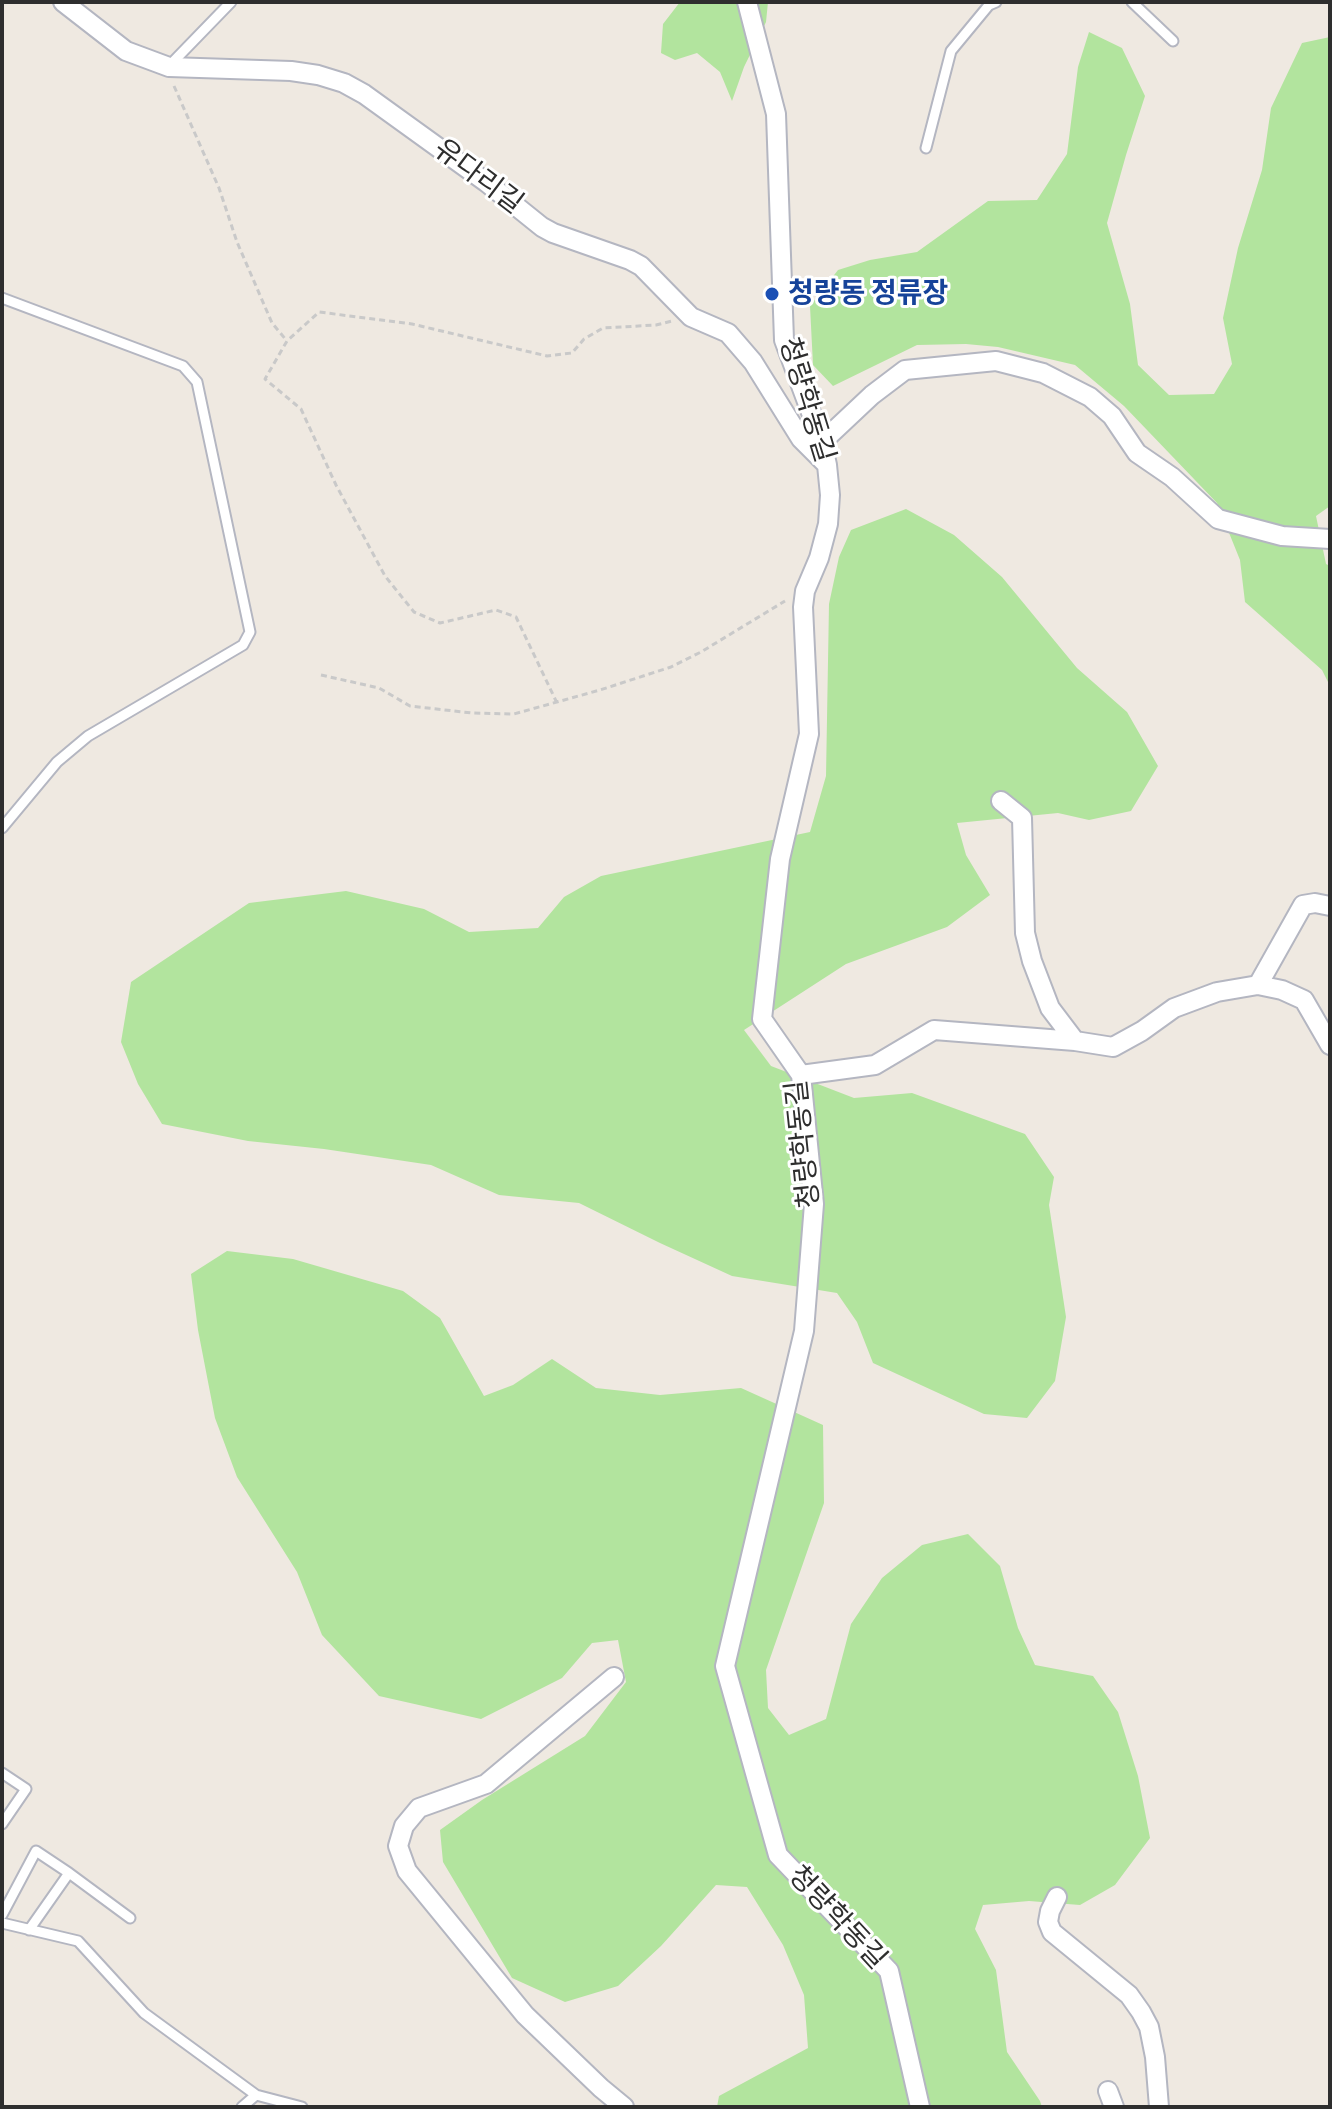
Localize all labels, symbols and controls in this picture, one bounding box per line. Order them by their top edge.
street label: 유다리길 [427,133,529,221]
place label: 청량동 정류장 [788,277,948,311]
marker: 청량동 정류장 [763,285,781,303]
street label: 청량학동길 [771,334,841,466]
street label: 청량학동길 [781,1078,827,1210]
street label: 청량학동길 [781,1859,893,1977]

